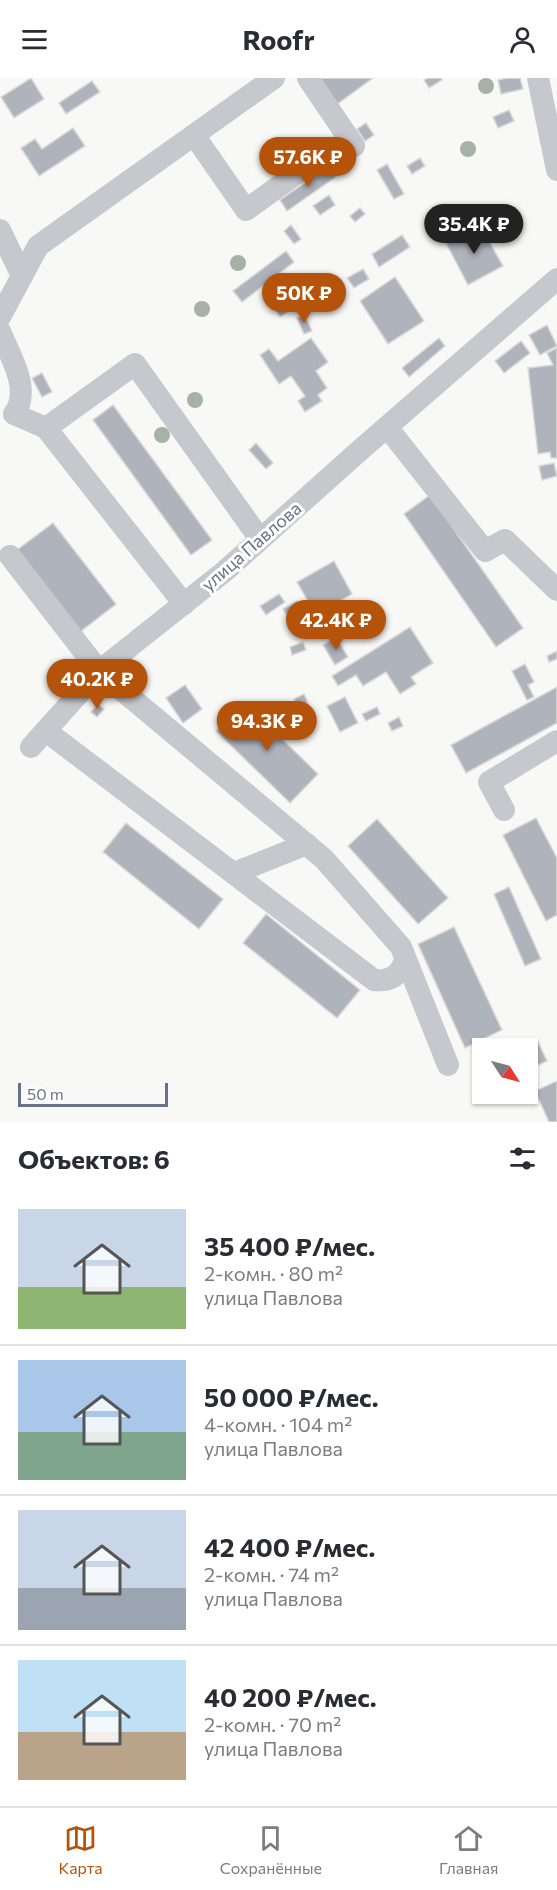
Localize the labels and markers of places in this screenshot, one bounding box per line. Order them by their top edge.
pin: 57.6K ₽ [253,137,363,188]
pin: 35.4K ₽ [419,204,529,255]
pin: 50K ₽ [262,273,346,324]
pin: 42.4K ₽ [281,600,391,651]
pin: 40.2K ₽ [42,659,152,710]
pin: 94.3K ₽ [212,701,322,752]

